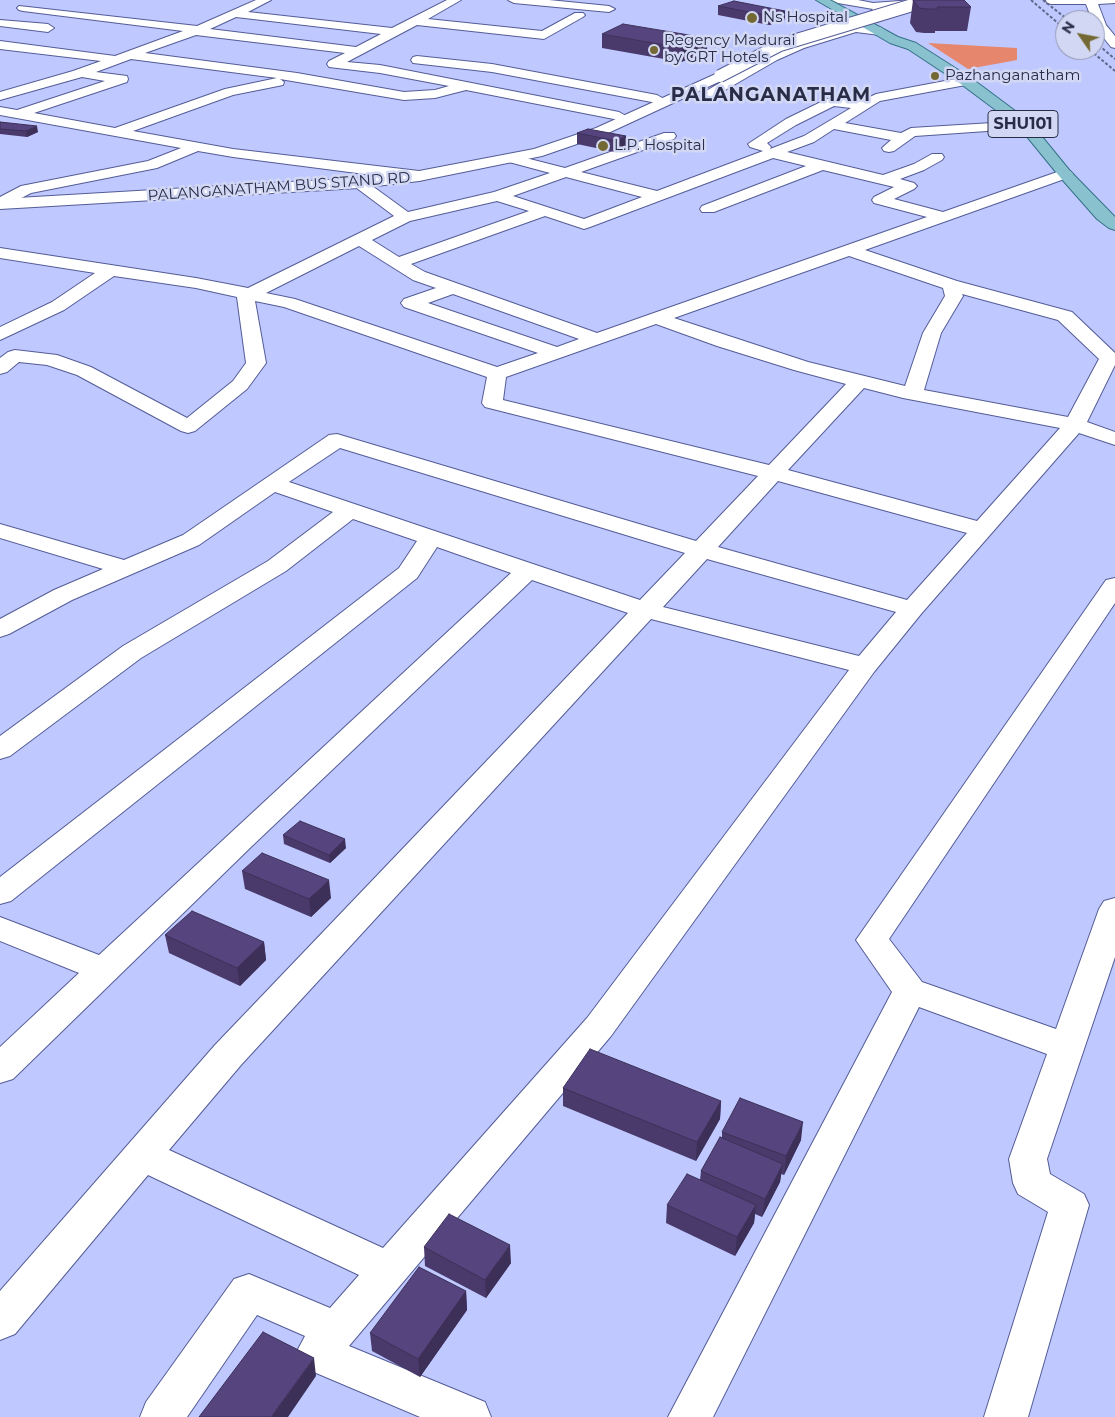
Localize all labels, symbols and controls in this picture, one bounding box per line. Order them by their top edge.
place label: Ns Hospital [763,9,848,27]
north arrow [1055,10,1105,60]
marker: Ns Hospital [745,11,759,25]
text: N [1058,18,1079,37]
place label: Regency Madurai by GRT Hotels [664,32,796,67]
marker: Regency Madurai by GRT Hotels [648,44,660,56]
place label: Pazhanganatham [945,67,1080,85]
marker: Pazhanganatham [929,70,941,82]
district label: PALANGANATHAM [669,84,873,106]
road number: SHU101 [988,110,1058,138]
place label: L.P. Hospital [614,137,706,155]
marker: L.P. Hospital [596,139,610,153]
street label: PALANGANATHAM BUS STAND RD [147,169,411,205]

